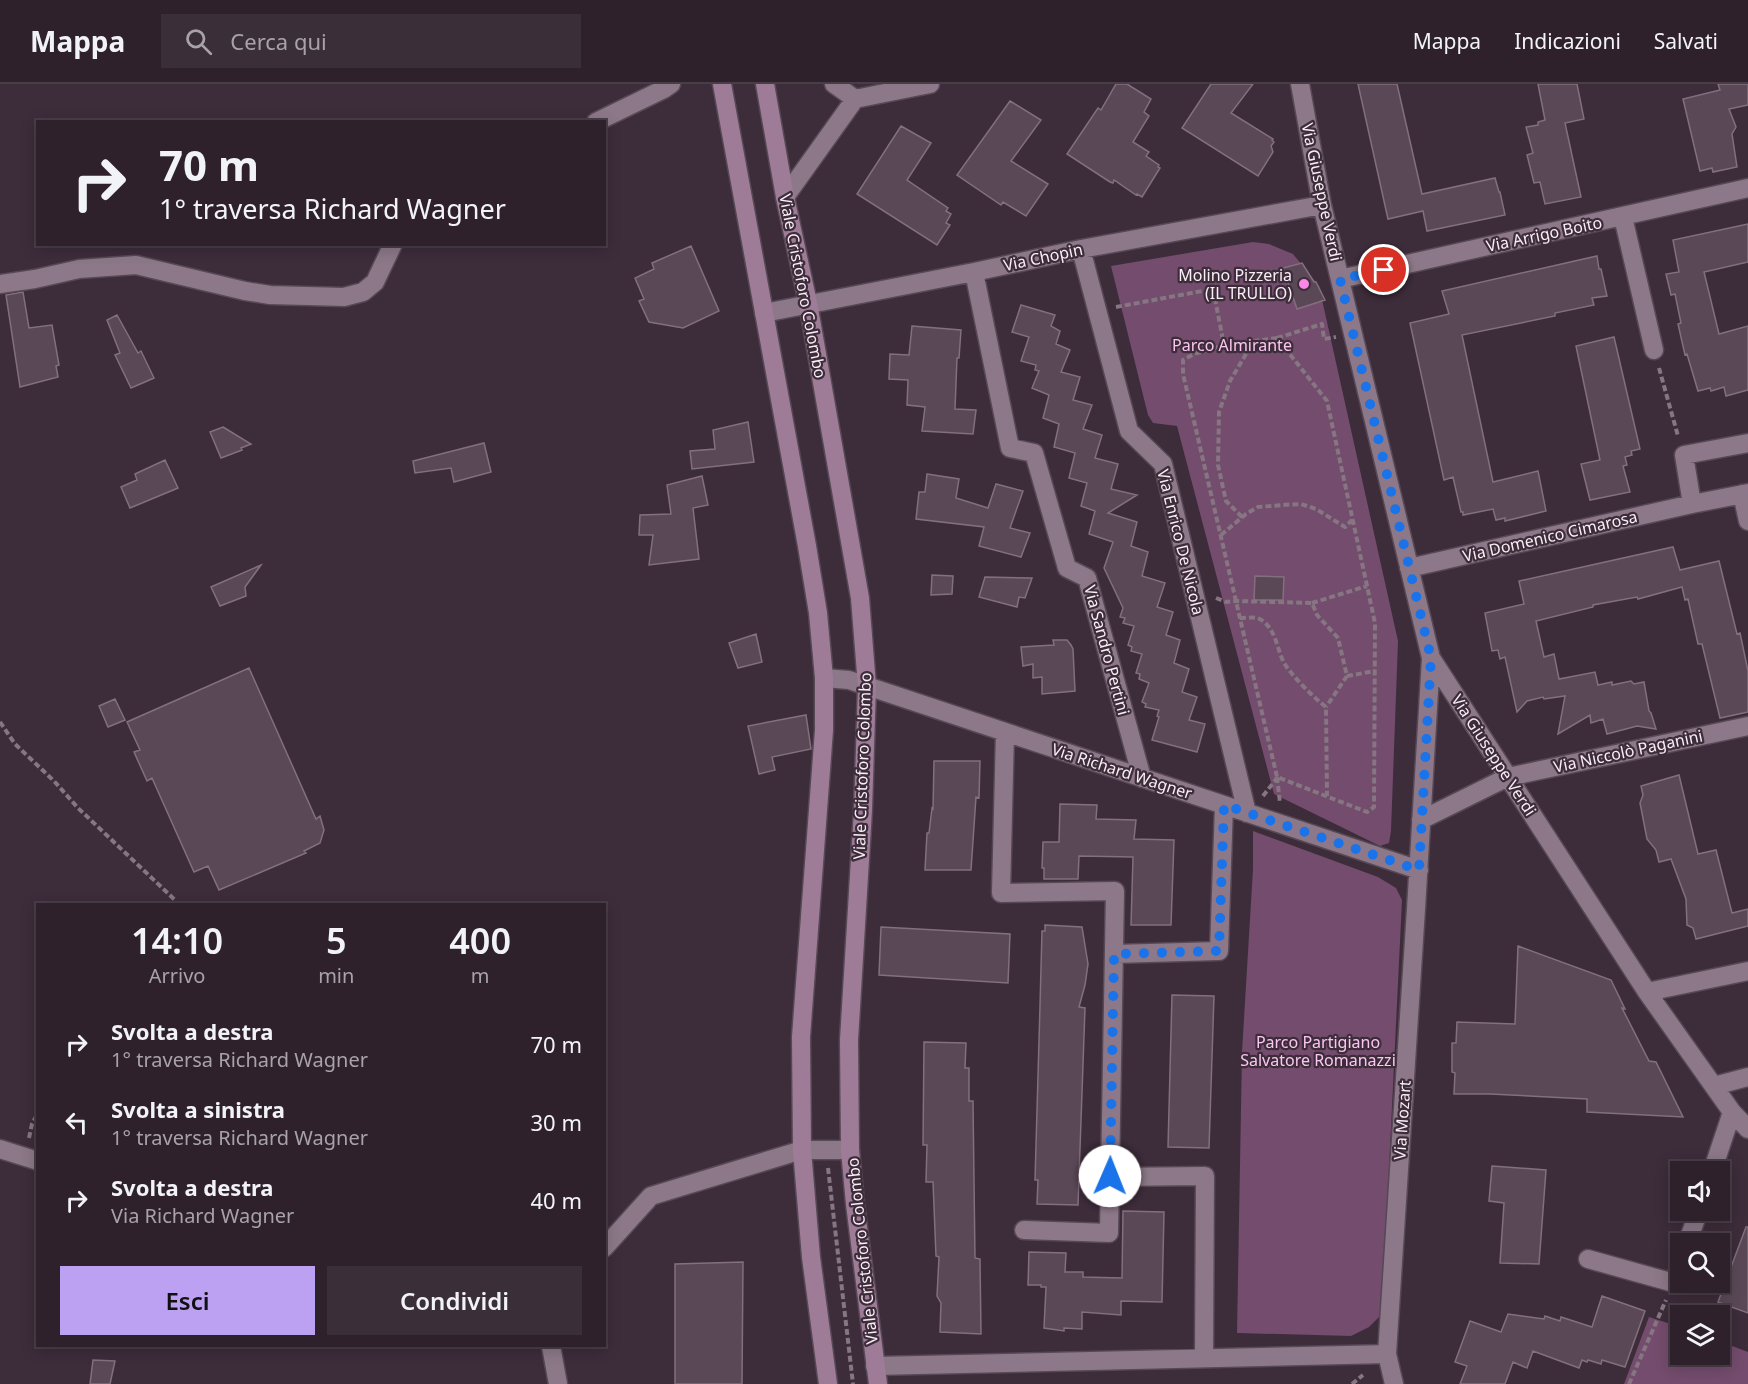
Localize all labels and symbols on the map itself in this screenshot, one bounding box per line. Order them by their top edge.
street label: Via Giuseppe Verdi [1297,121,1347,263]
street label: Viale Cristoforo Colombo [774,192,832,380]
street label: Via Arrigo Boito [1484,211,1604,257]
street label: Via Chopin [1001,238,1085,276]
pin [1358,244,1409,295]
place label: Molino Pizzeria (IL TRULLO) [1178,264,1292,304]
marker: Molino Pizzeria (IL TRULLO) [1297,277,1311,291]
park label: Parco Almirante [1172,334,1292,356]
street label: Via Enrico De Nicola [1152,467,1210,617]
street label: Via Domenico Cimarosa [1461,505,1639,567]
street label: Via Sandro Pertini [1079,583,1135,717]
street label: Viale Cristoforo Colombo [848,672,876,860]
street label: Via Giuseppe Verdi [1446,690,1542,820]
street label: Via Niccolò Paganini [1552,724,1704,778]
street label: Via Richard Wagner [1049,738,1196,804]
park label: Parco Partigiano Salvatore Romanazzi [1240,1031,1396,1071]
street label: Via Mozart [1388,1079,1416,1161]
position arrow [1078,1144,1142,1208]
street label: Viale Cristoforo Colombo [841,1157,883,1345]

